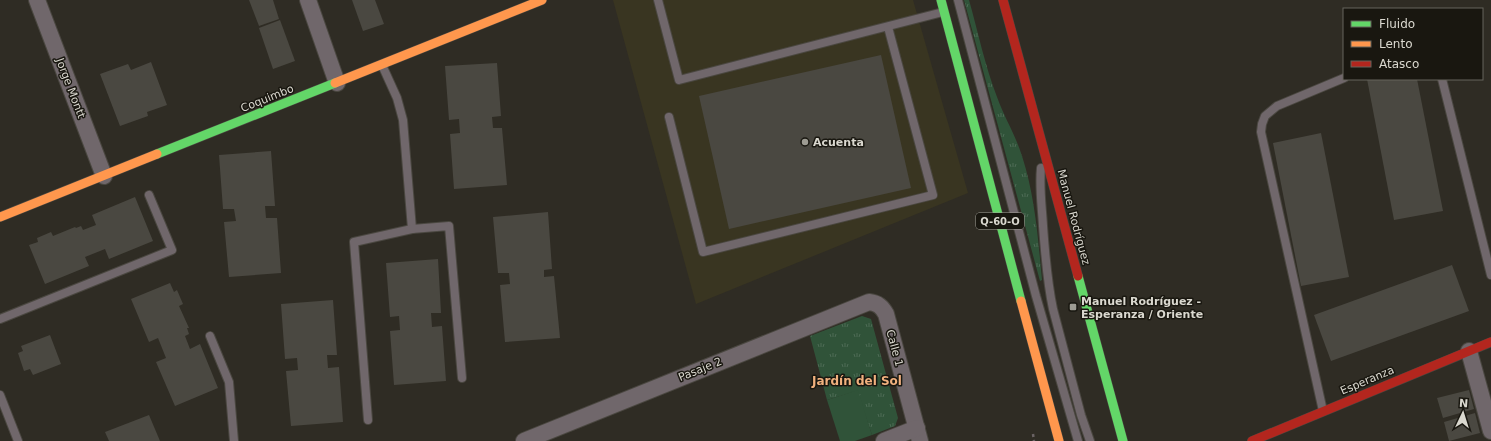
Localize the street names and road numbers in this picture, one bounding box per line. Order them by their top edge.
street label: Jorge Montt [53,55,88,121]
street label: Coquimbo [239,82,296,115]
street label: Manuel Rodríguez [1054,168,1093,267]
road number: Q-60-O [976,213,1024,229]
street label: Calle 1 [883,328,906,368]
street label: Pasaje 2 [677,355,724,384]
street label: Esperanza [1338,363,1396,398]

